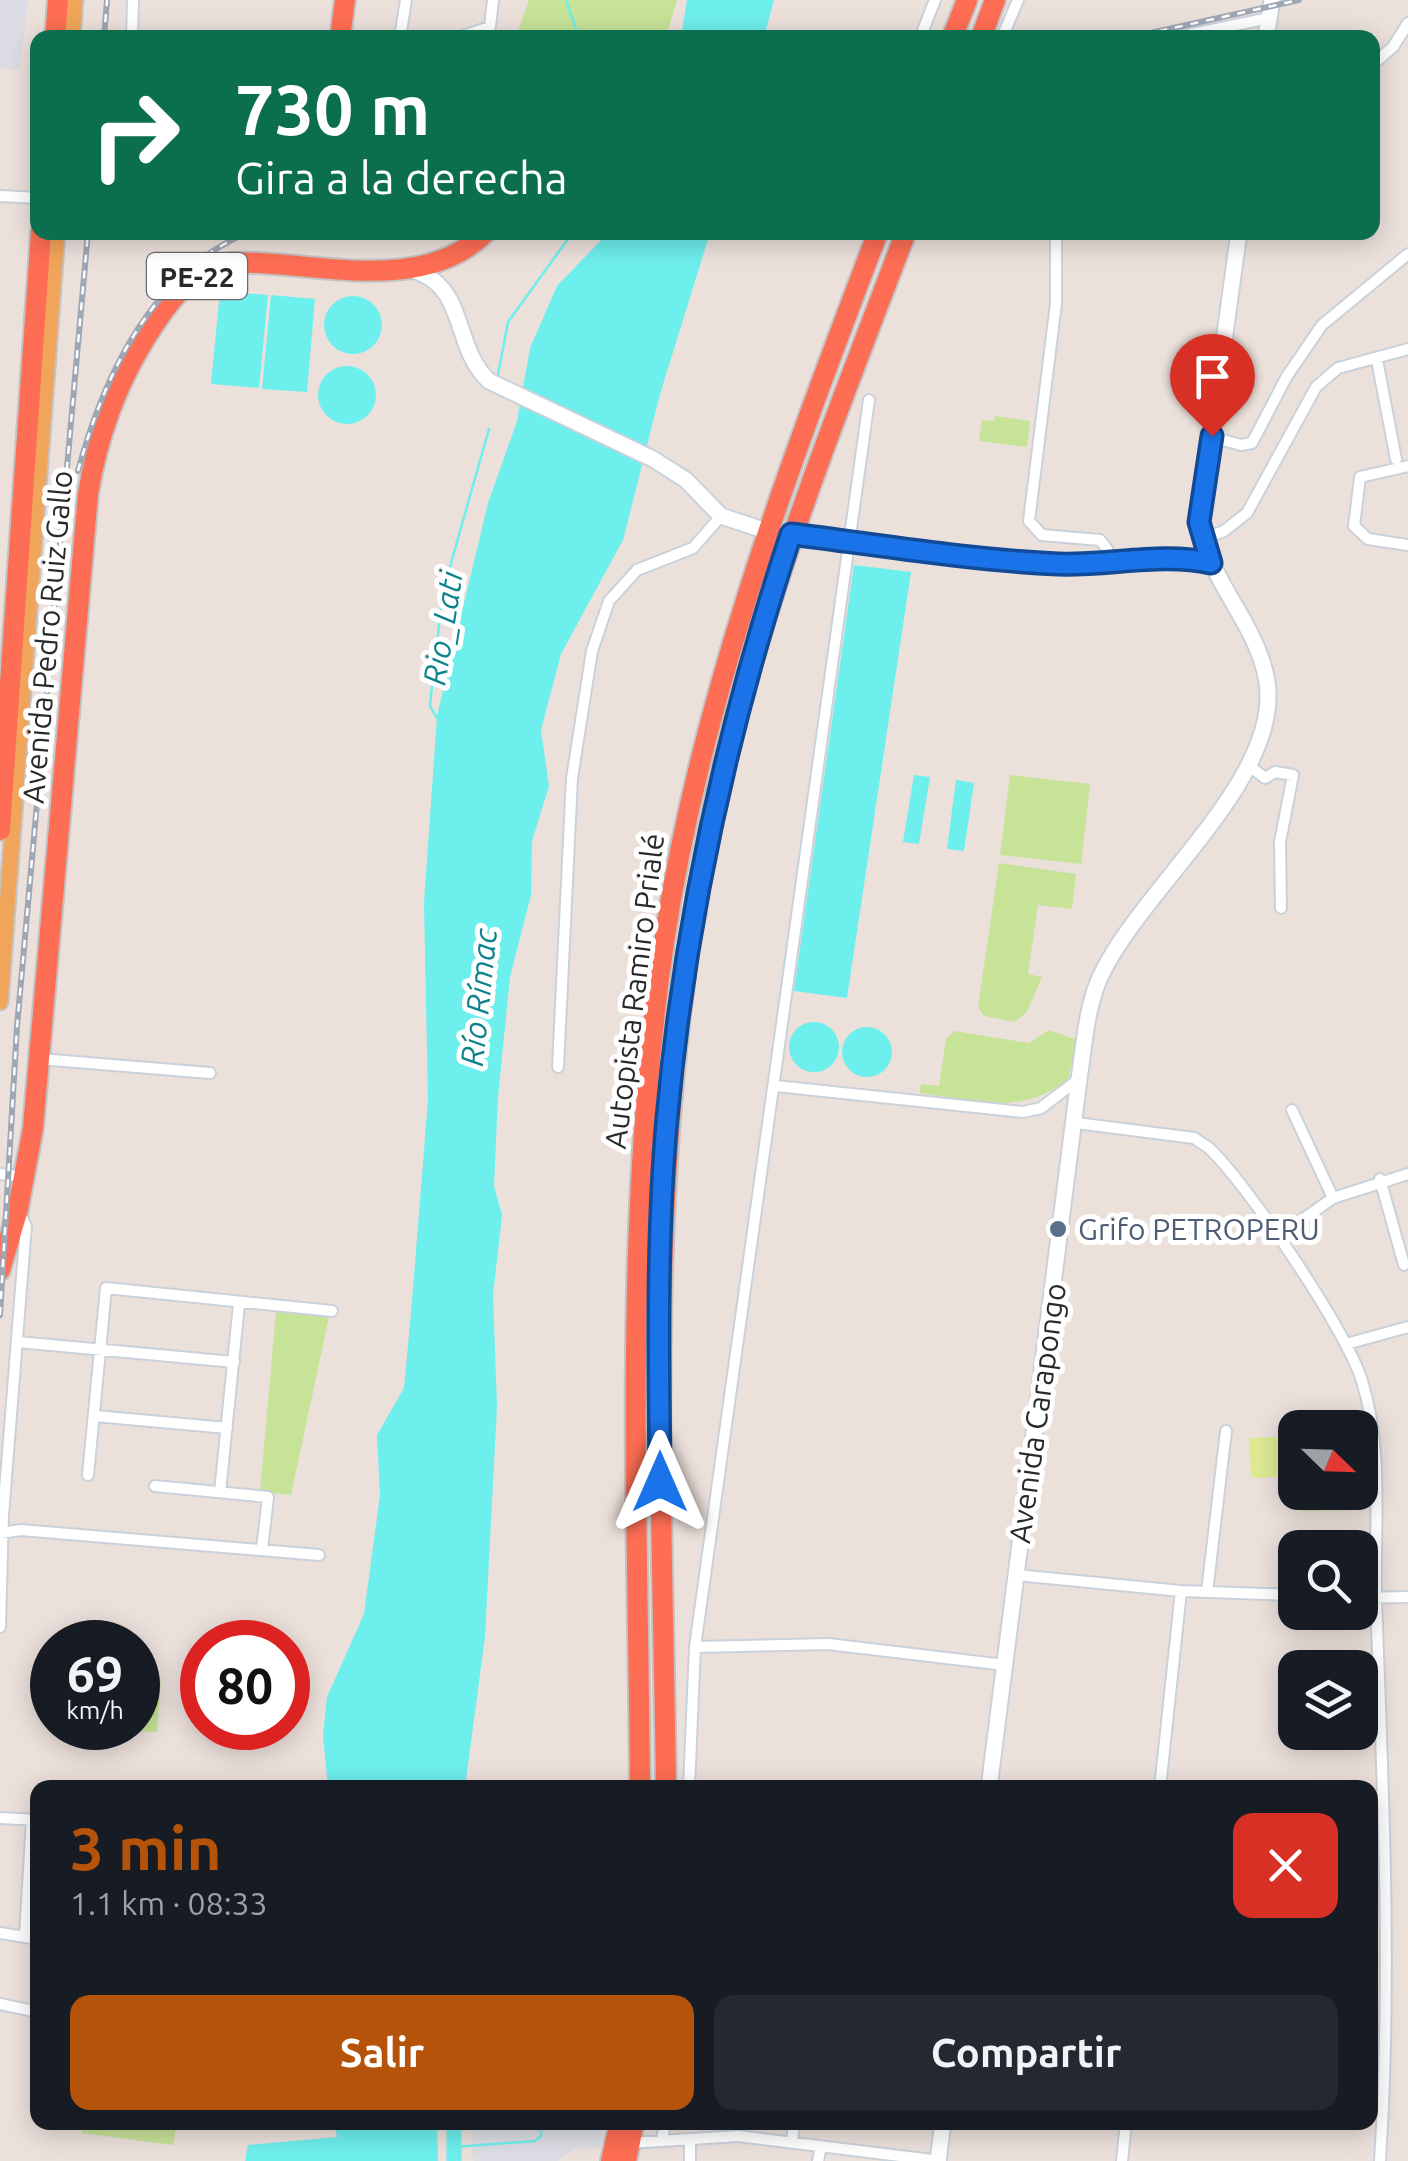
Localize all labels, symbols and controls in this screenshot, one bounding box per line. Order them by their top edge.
icon: right [70,70,200,200]
text: 730 m [235,70,430,148]
text: Gira a la derecha [235,152,568,203]
road number: PE-22 [147,253,247,299]
pin [1170,334,1255,437]
icon: arrive [1185,349,1240,404]
street label: Avenida Pedro Ruiz Gallo [16,469,78,805]
water label: Rio_Lati [415,568,469,687]
street label: Autopista Ramiro Prialé [598,831,670,1151]
water label: Río Rímac [453,926,503,1068]
place label: Grifo PETROPERU [1078,1212,1320,1246]
marker: Grifo PETROPERU [1047,1218,1069,1240]
street label: Avenida Carapongo [1002,1281,1072,1545]
north arrow [1278,1410,1378,1510]
map controls [1278,1410,1378,1750]
position arrow [608,1430,712,1534]
button: search [1278,1530,1378,1630]
speed limit sign: 80 [180,1620,310,1750]
text: 69 [67,1645,123,1701]
button: layers [1278,1650,1378,1750]
text: km/h [66,1696,124,1724]
button: close [1233,1813,1338,1918]
text: 3 min [70,1814,222,1881]
text: 1.1 km · 08:33 [70,1885,268,1921]
button: Salir [70,1995,694,2110]
button: Compartir [714,1995,1338,2110]

